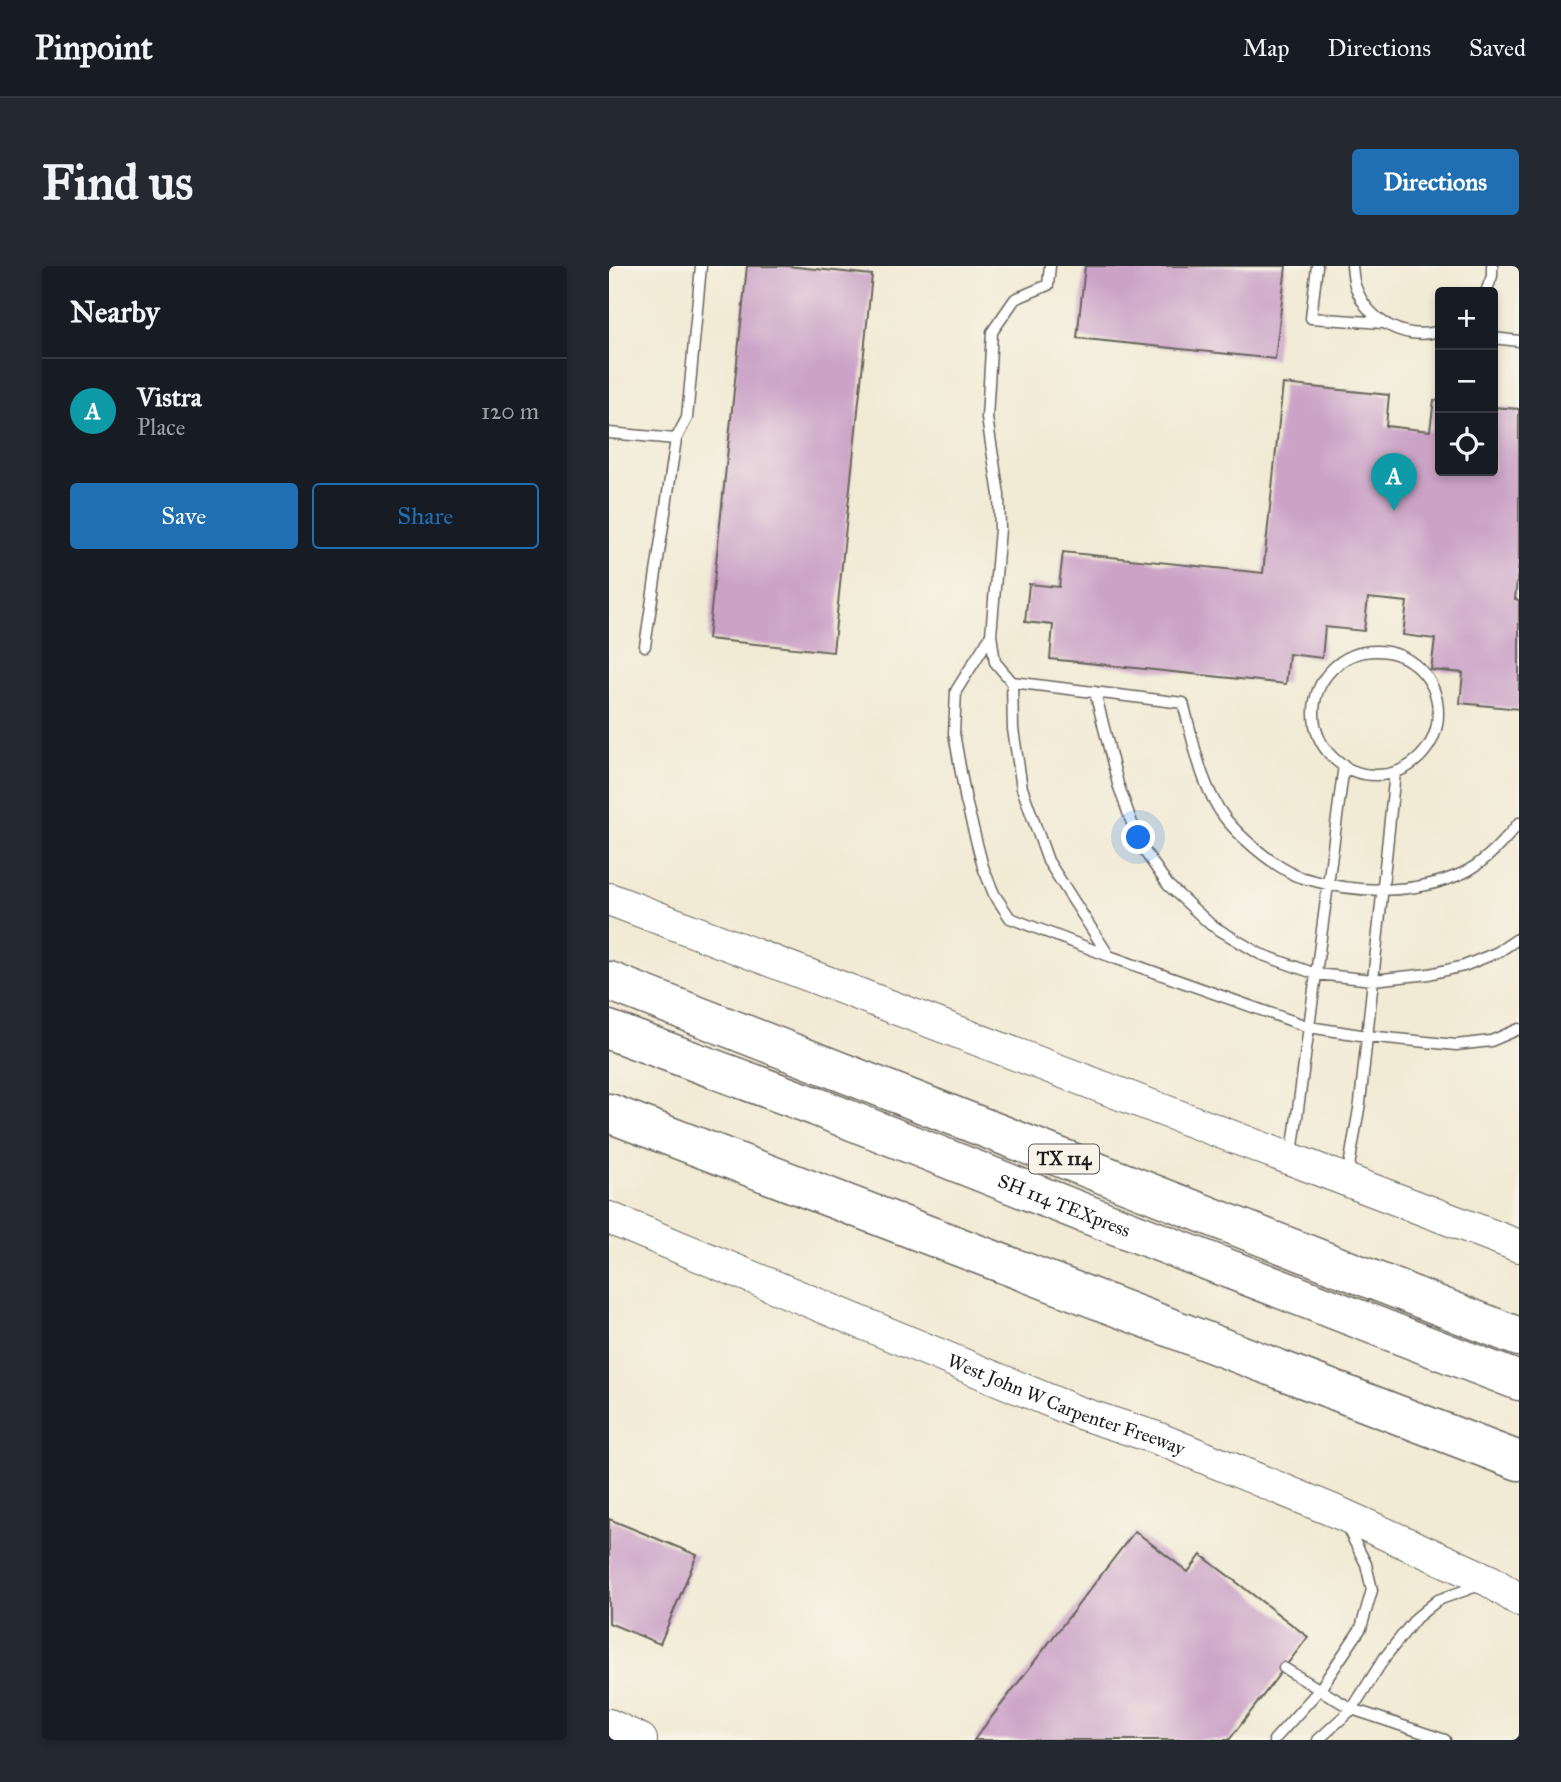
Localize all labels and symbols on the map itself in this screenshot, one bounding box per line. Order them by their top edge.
pin: A [1371,453,1417,511]
your location [1121,820,1155,854]
road number: TX 114 [1029,1144,1099,1174]
street label: SH 114 TEXpress [995,1169,1134,1242]
street label: West John W Carpenter Freeway [944,1349,1189,1461]

